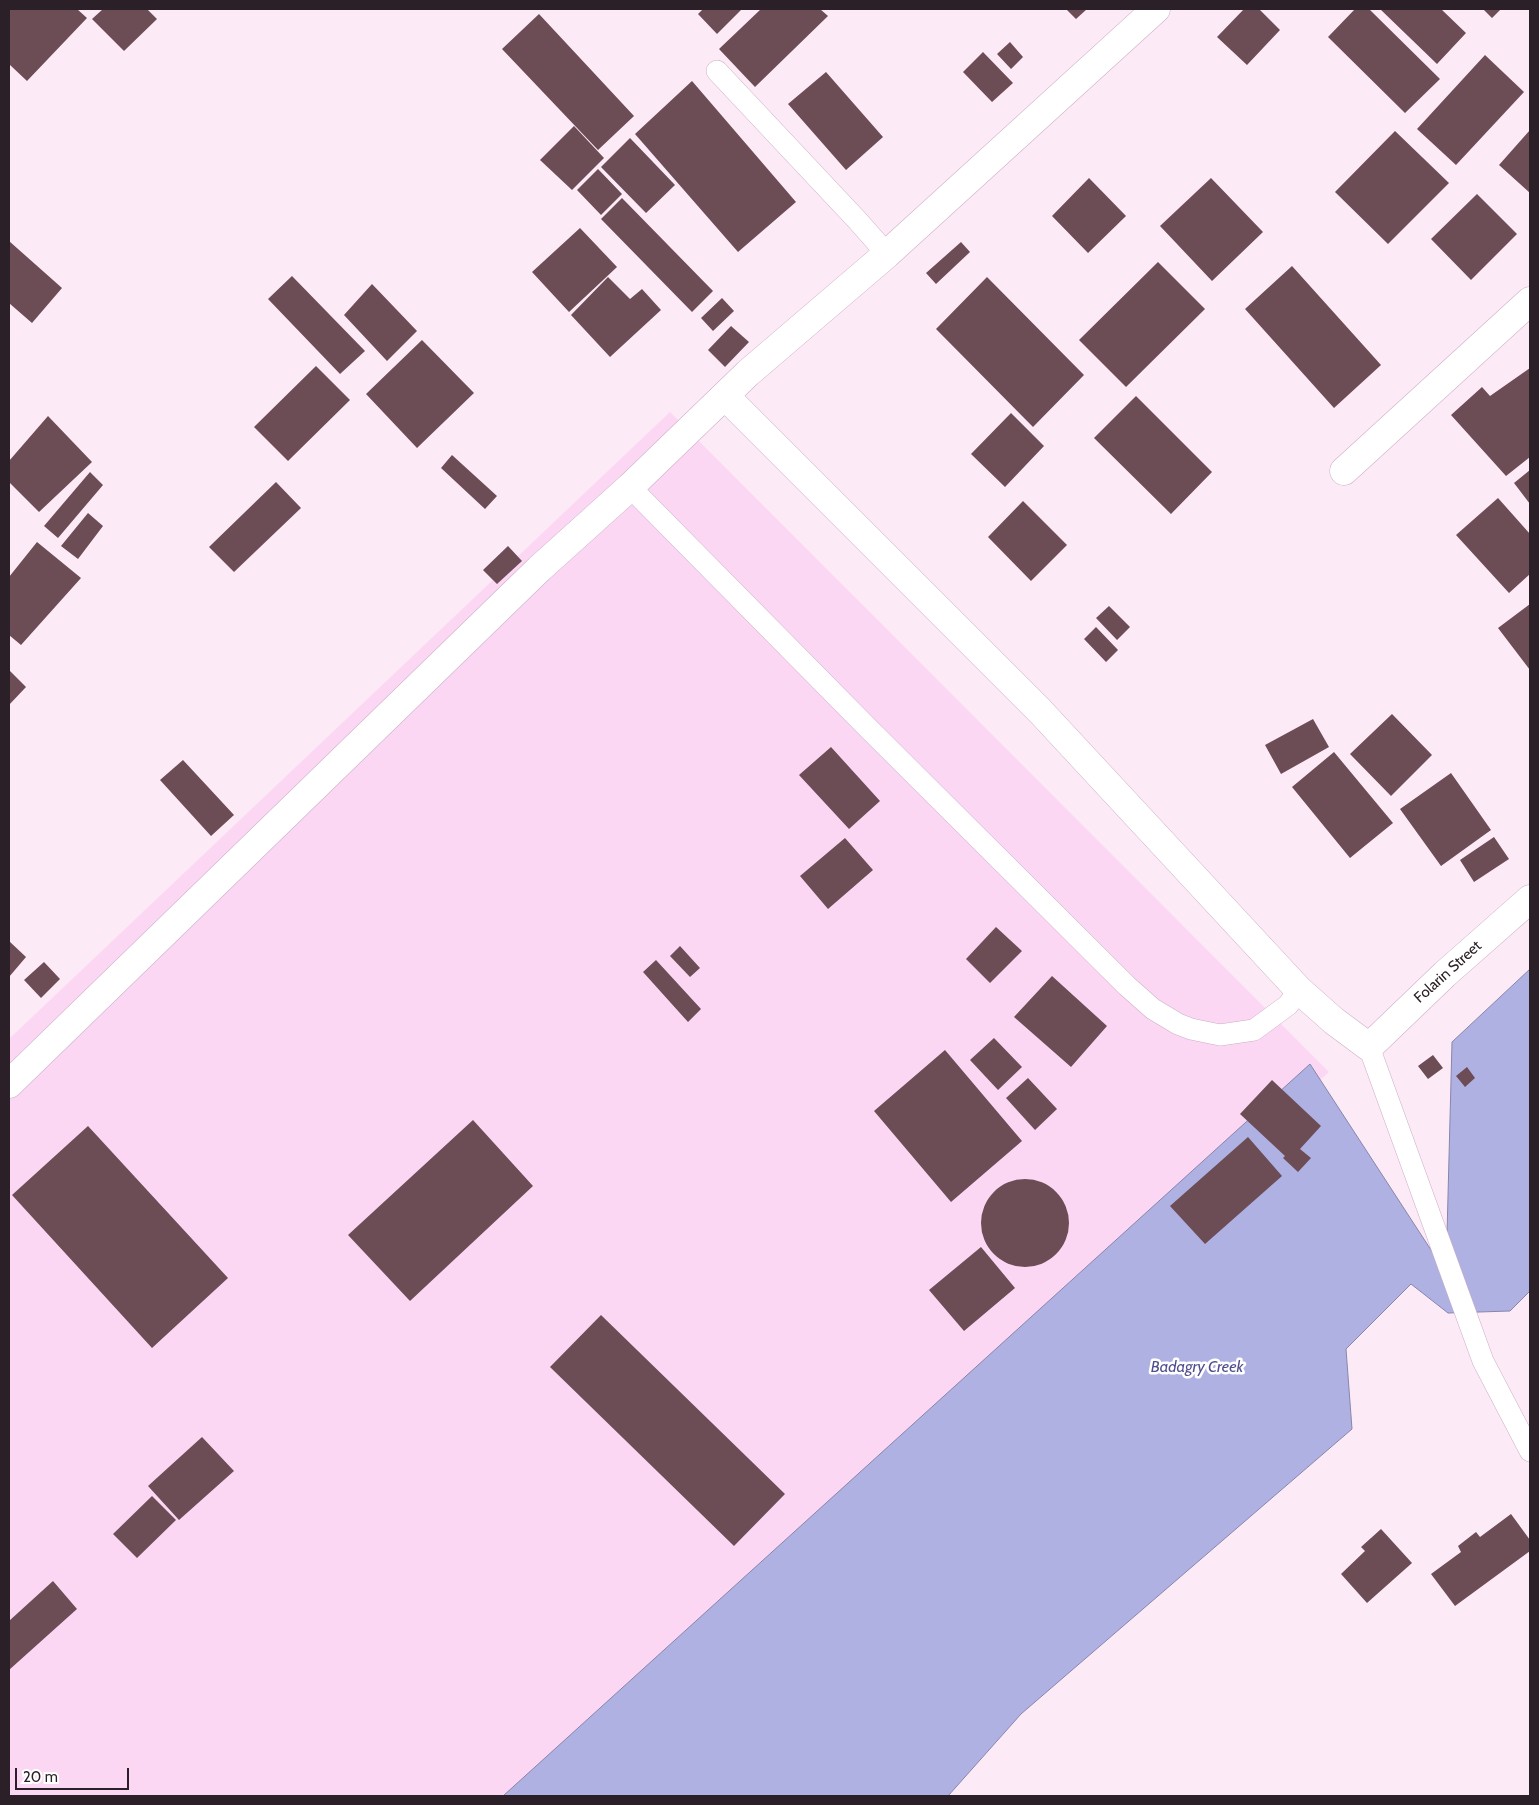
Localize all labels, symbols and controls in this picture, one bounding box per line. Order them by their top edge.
street label: Folarin Street [1411,937,1485,1007]
water label: Badagry Creek [1151,1357,1243,1377]
scale bar [18,1758,131,1790]
text: 20 m [23,1768,58,1786]

